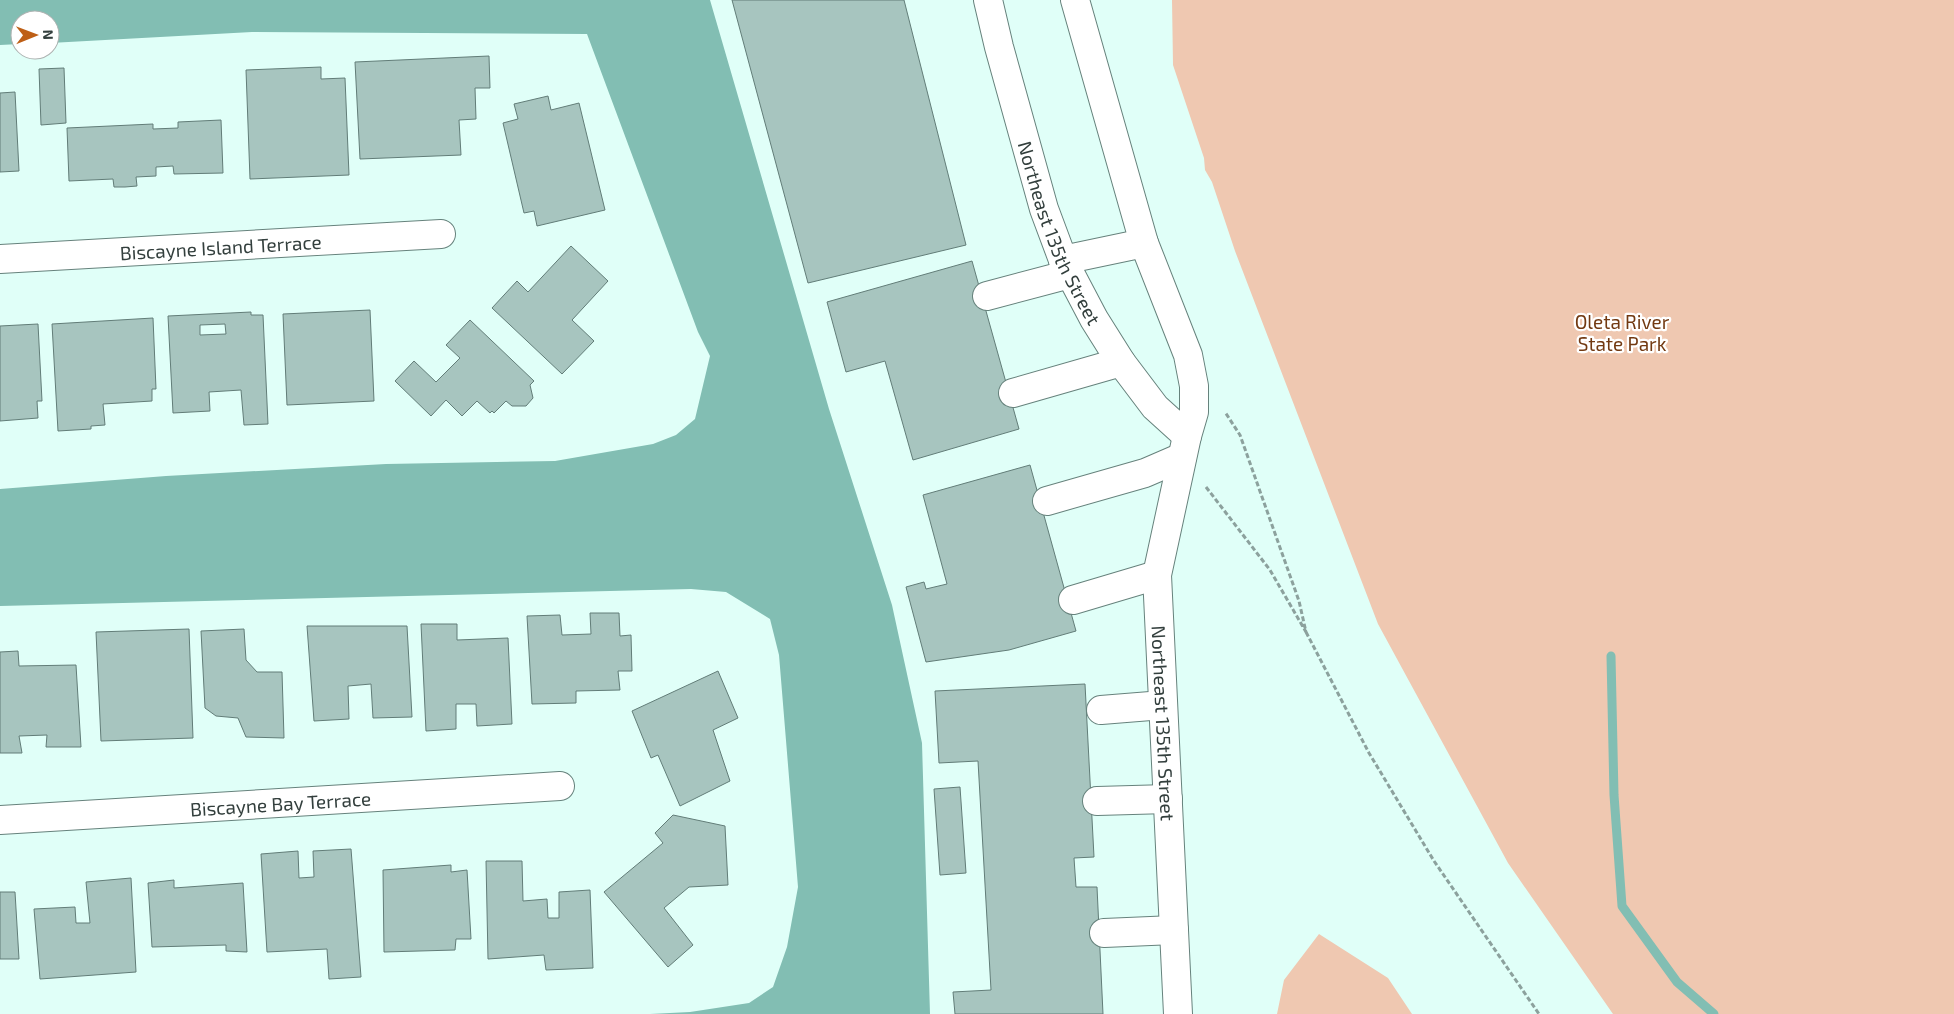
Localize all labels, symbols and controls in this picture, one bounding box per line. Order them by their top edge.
north arrow [10,10,60,60]
text: N [40,30,57,40]
street label: Northeast 135th Street [1014,138,1106,329]
street label: Biscayne Island Terrace [119,229,322,264]
park label: Oleta River State Park [1575,310,1670,355]
street label: Northeast 135th Street [1148,625,1180,821]
street label: Biscayne Bay Terrace [189,786,372,820]

